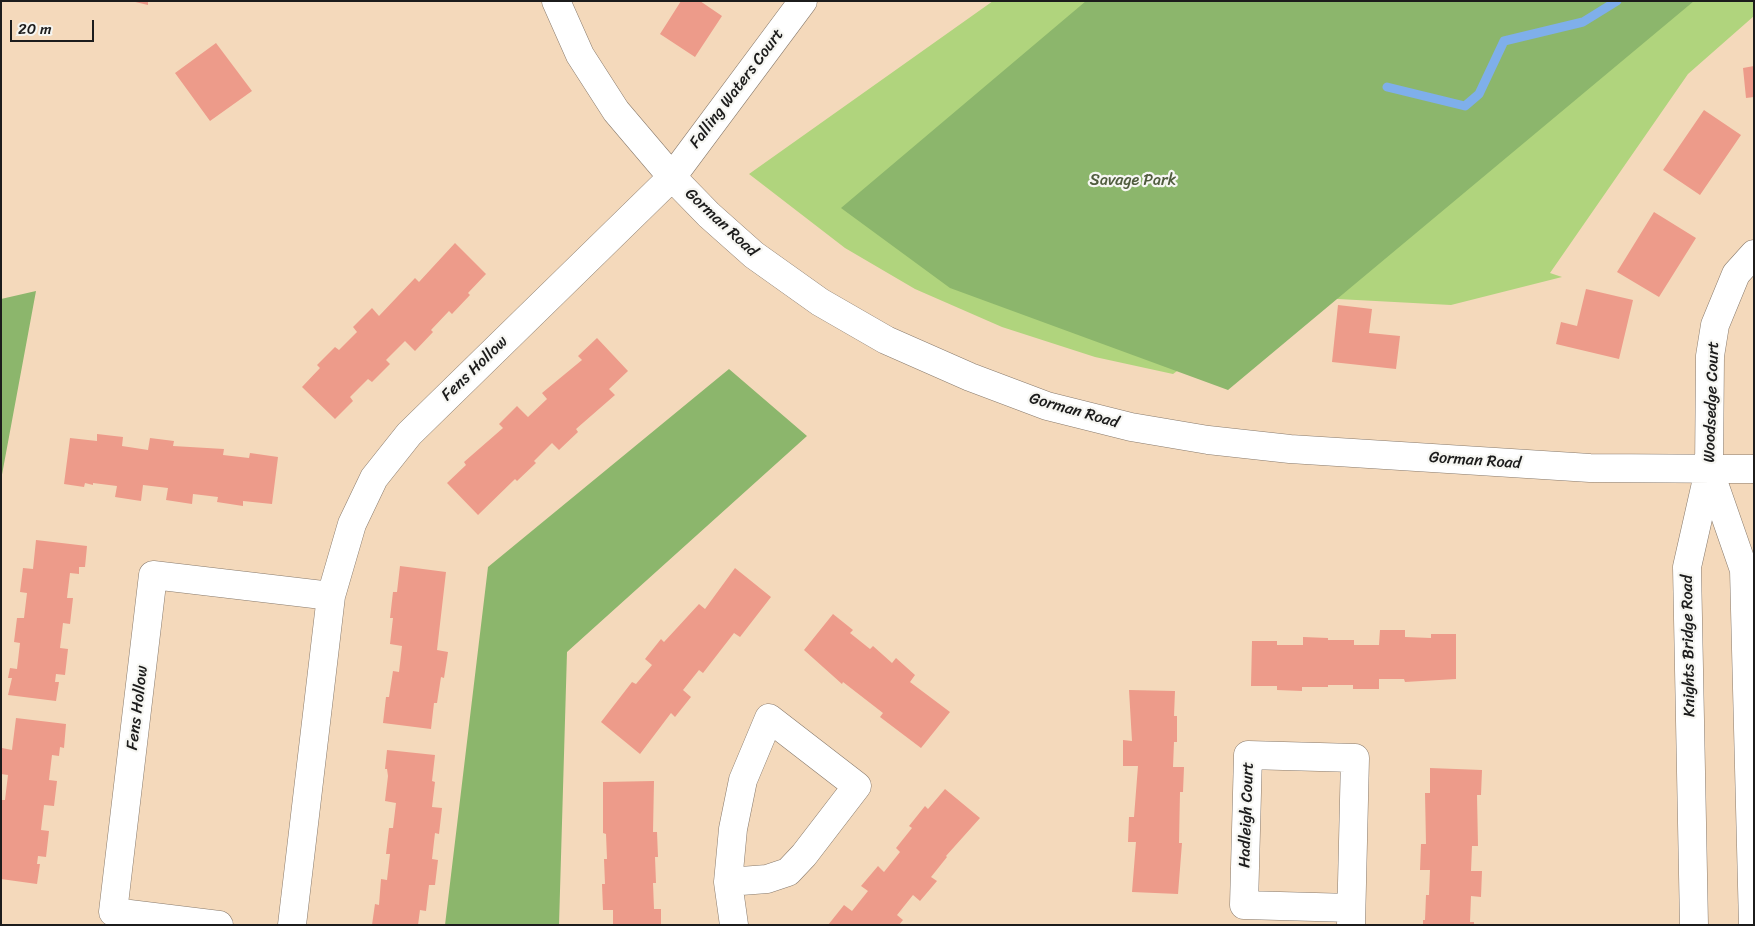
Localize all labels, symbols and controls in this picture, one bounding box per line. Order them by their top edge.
scale bar [12,10,96,42]
text: 20 m [18,16,52,42]
street label: Falling Waters Court [686,26,788,152]
park label: Savage Park [1090,171,1176,191]
street label: Gorman Road [681,185,761,261]
street label: Fens Hollow [438,333,512,405]
street label: Woodsedge Court [1700,341,1724,463]
street label: Gorman Road [1027,389,1121,433]
street label: Gorman Road [1428,448,1522,474]
street label: Knights Bridge Road [1678,575,1700,717]
street label: Fens Hollow [123,665,153,751]
street label: Hadleigh Court [1236,762,1258,868]

